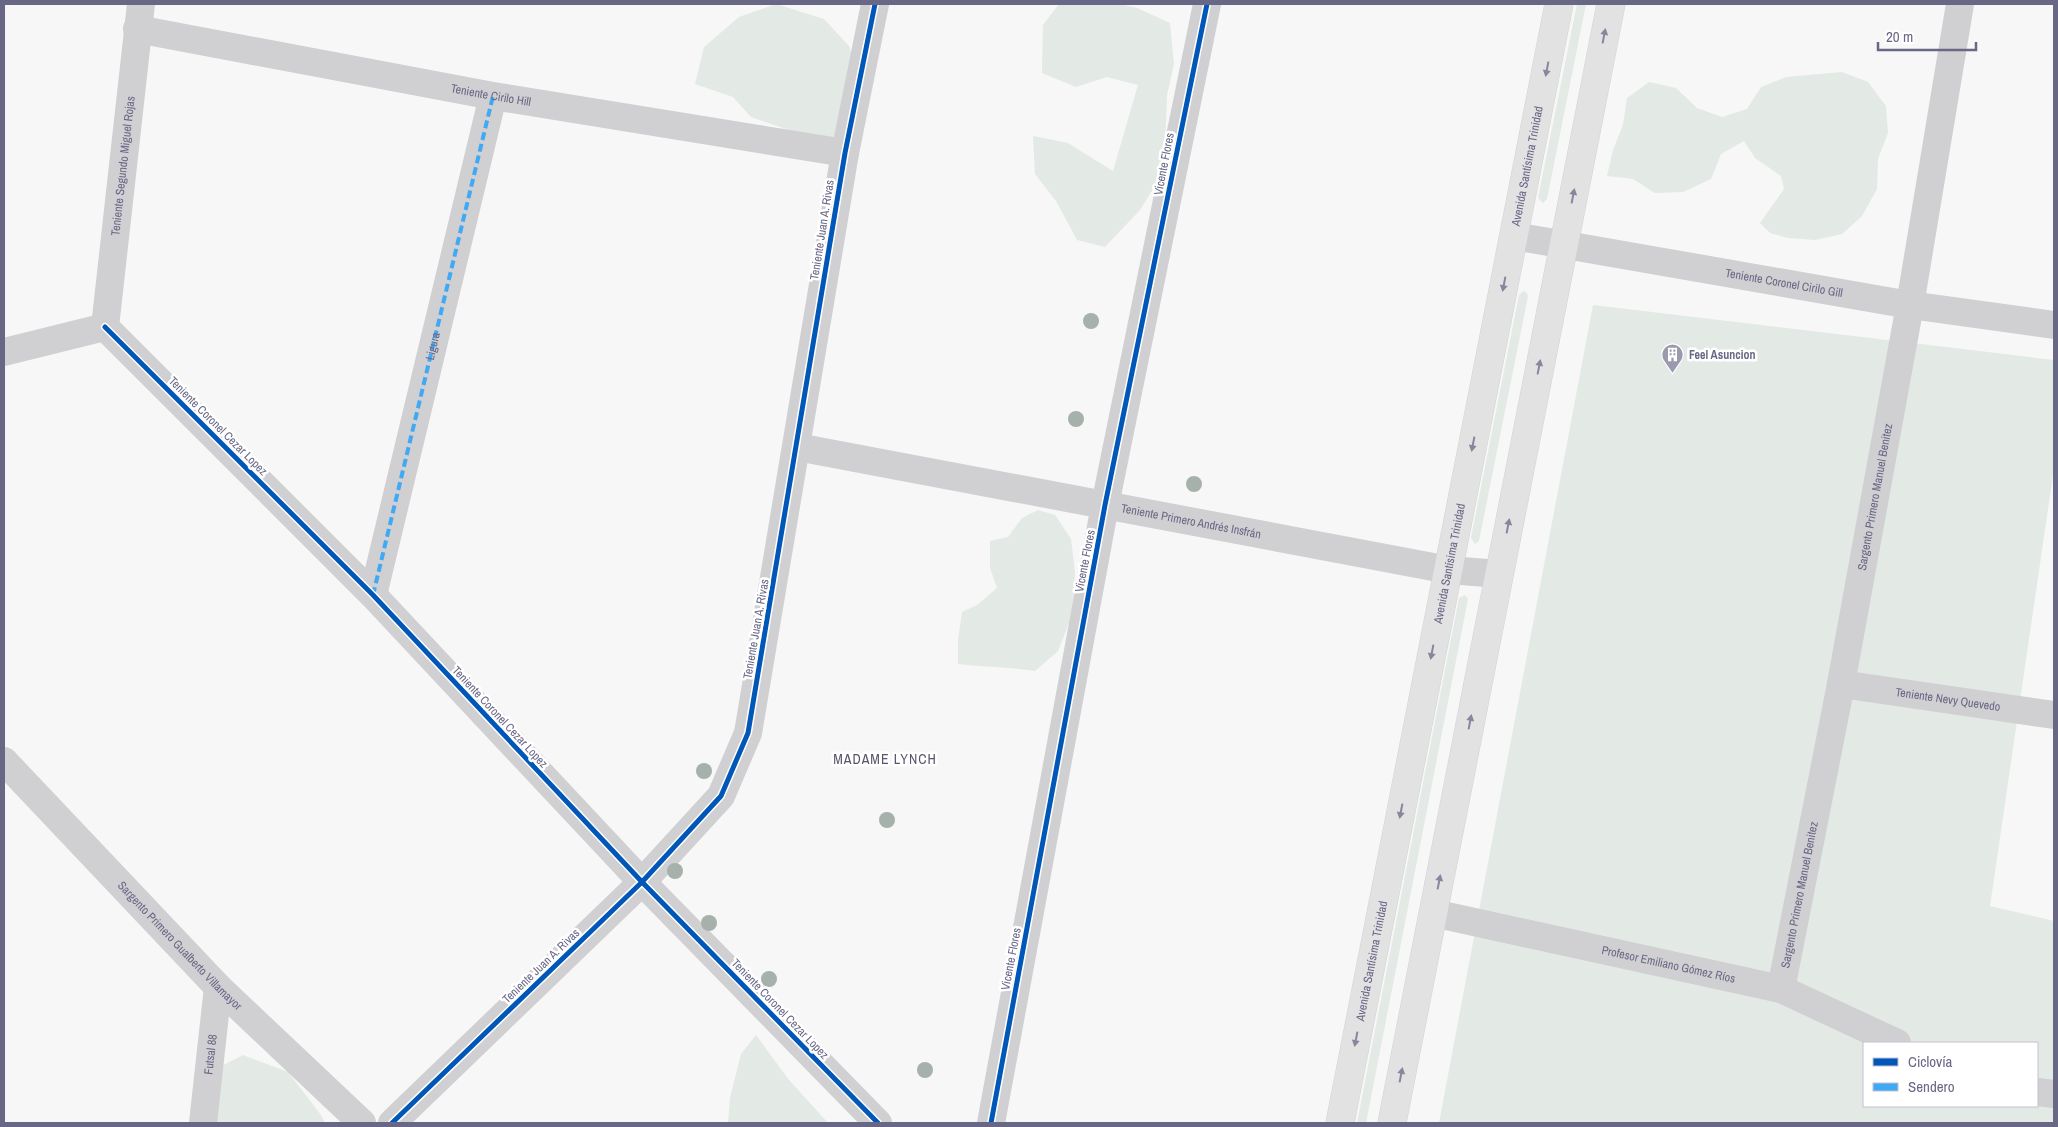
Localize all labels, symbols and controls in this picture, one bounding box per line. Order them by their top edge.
scale bar [1878,20,1976,52]
text: 20 m [1886,26,1913,47]
one-way arrow [1601,28,1609,44]
one-way arrow [1542,61,1550,77]
street label: Teniente Cirilo Hill [449,80,532,110]
street label: Teniente Segundo Miguel Rojas [107,95,139,237]
street label: Avenida Santísima Trinidad [1507,105,1547,229]
street label: Vicente Flores [1150,131,1178,197]
street label: Teniente Juan A. Rivas [806,179,838,281]
one-way arrow [1569,187,1577,203]
street label: Teniente Coronel Cirilo Gill [1724,265,1844,301]
one-way arrow [1500,276,1508,292]
street label: Ligura [422,330,444,362]
building icon: Feel Asuncion [1661,343,1685,374]
place label: Feel Asuncion [1689,347,1755,363]
one-way arrow [1535,359,1543,374]
street label: Teniente Coronel Cezar Lopez [165,373,271,479]
street label: Sargento Primero Manuel Benitez [1854,422,1896,572]
one-way arrow [1469,436,1477,451]
street label: Teniente Primero Andrés Insfrán [1120,500,1262,542]
street label: Avenida Santísima Trinidad [1430,502,1469,626]
one-way arrow [1504,519,1512,534]
street label: Vicente Flores [1071,528,1099,594]
street label: Teniente Juan A. Rivas [739,578,773,680]
one-way arrow [1428,644,1436,660]
street label: Teniente Coronel Cezar Lopez [449,663,551,771]
street label: Teniente Nevy Quevedo [1894,684,2001,715]
one-way arrow [1466,714,1474,730]
district label: MADAME LYNCH [833,750,937,768]
one-way arrow [1397,804,1405,819]
street label: Sargento Primero Manuel Benitez [1777,820,1822,970]
one-way arrow [1435,873,1443,889]
street label: Sargento Primero Gualberto Villamayor [114,878,246,1014]
street label: Avenida Santísima Trinidad [1352,900,1391,1024]
street label: Teniente Juan A. Rivas [499,925,583,1007]
street label: Vicente Flores [997,926,1025,992]
street label: Profesor Emiliano Gómez Ríos [1600,942,1737,987]
street label: Teniente Coronel Cezar Lopez [728,955,832,1063]
one-way arrow [1352,1032,1360,1048]
street label: Futsal 88 [200,1033,221,1075]
legend [1863,1042,2038,1107]
text: Ciclovía [1908,1051,1953,1072]
one-way arrow [1397,1068,1405,1083]
text: Sendero [1908,1076,1955,1097]

